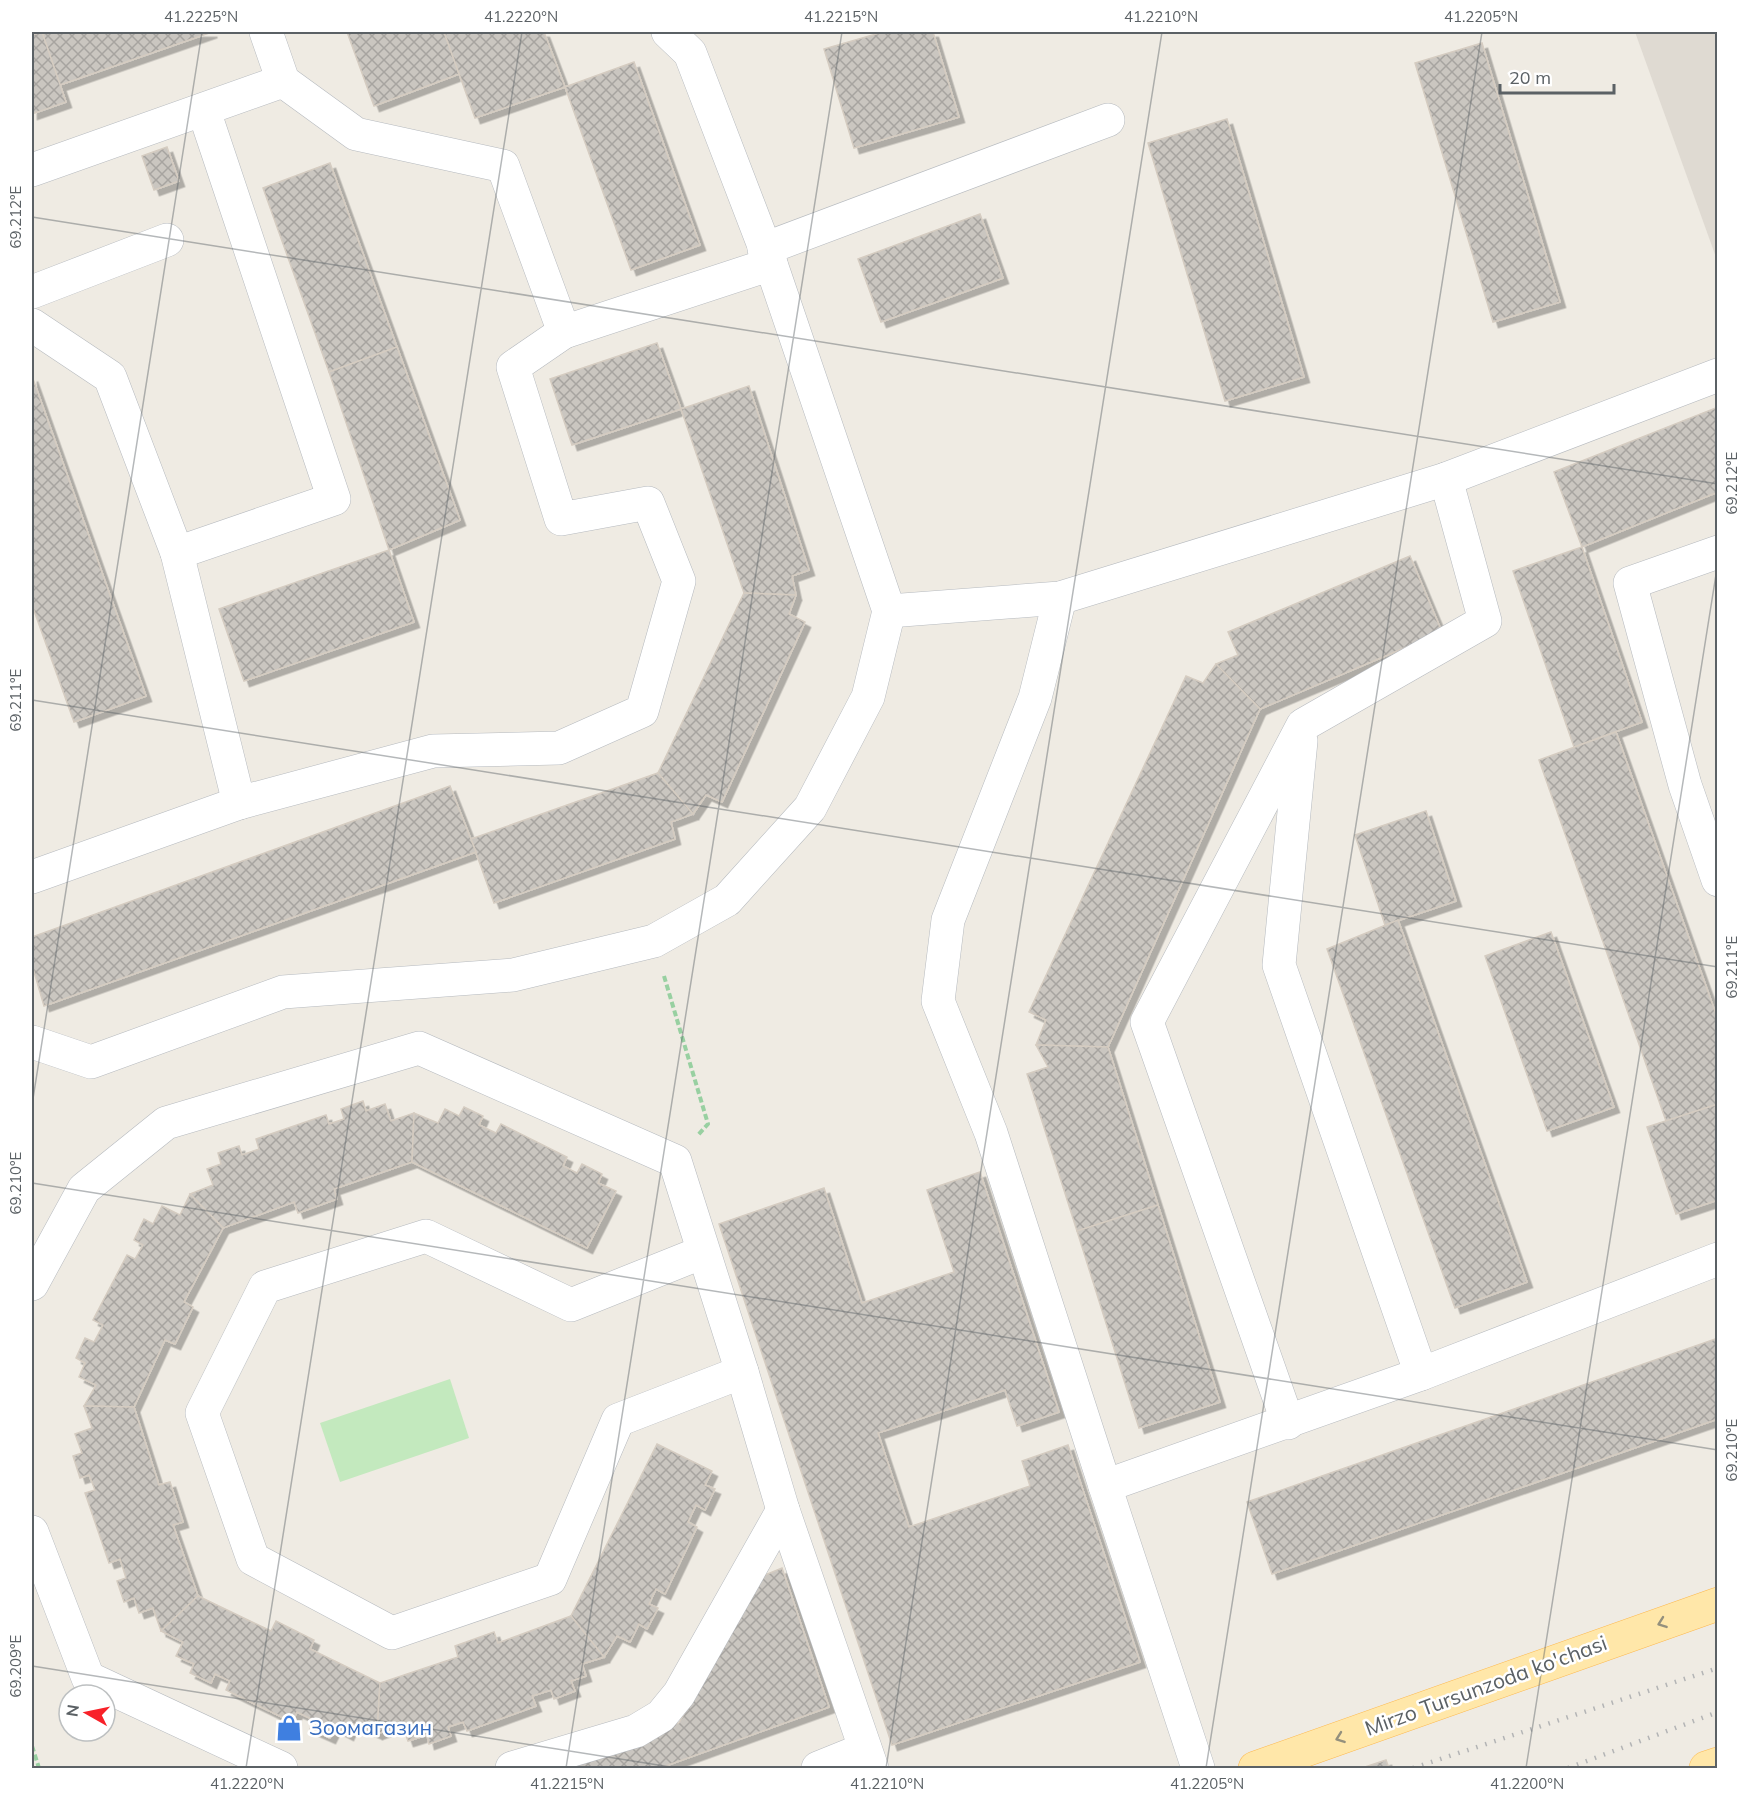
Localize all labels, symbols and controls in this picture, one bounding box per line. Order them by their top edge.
text: 41.2225°N [164,7,238,26]
text: 41.2220°N [484,7,558,26]
text: 41.2215°N [804,7,878,26]
text: 41.2210°N [1124,7,1198,26]
text: 41.2205°N [1444,7,1518,26]
scale bar [1500,57,1614,95]
text: 20 m [1509,66,1551,89]
text: 69.212°E [6,185,25,248]
text: 69.212°E [1722,451,1741,514]
text: 69.211°E [6,668,25,731]
text: 69.211°E [1722,935,1741,998]
text: 69.210°E [6,1151,25,1214]
text: 69.210°E [1722,1418,1741,1481]
one-way arrow [1658,1616,1668,1629]
street label: Mirzo Tursunzoda ko'chasi [1361,1629,1610,1741]
text: 69.209°E [6,1634,25,1697]
north arrow [57,1683,117,1743]
text: N [61,1703,83,1718]
shop icon: Зоомагазин [274,1713,304,1743]
place label: Зоомагазин [309,1714,432,1740]
one-way arrow [1335,1731,1346,1744]
text: 41.2220°N [210,1774,284,1793]
text: 41.2215°N [530,1774,604,1793]
text: 41.2210°N [850,1774,924,1793]
text: 41.2205°N [1170,1774,1244,1793]
text: 41.2200°N [1490,1774,1564,1793]

